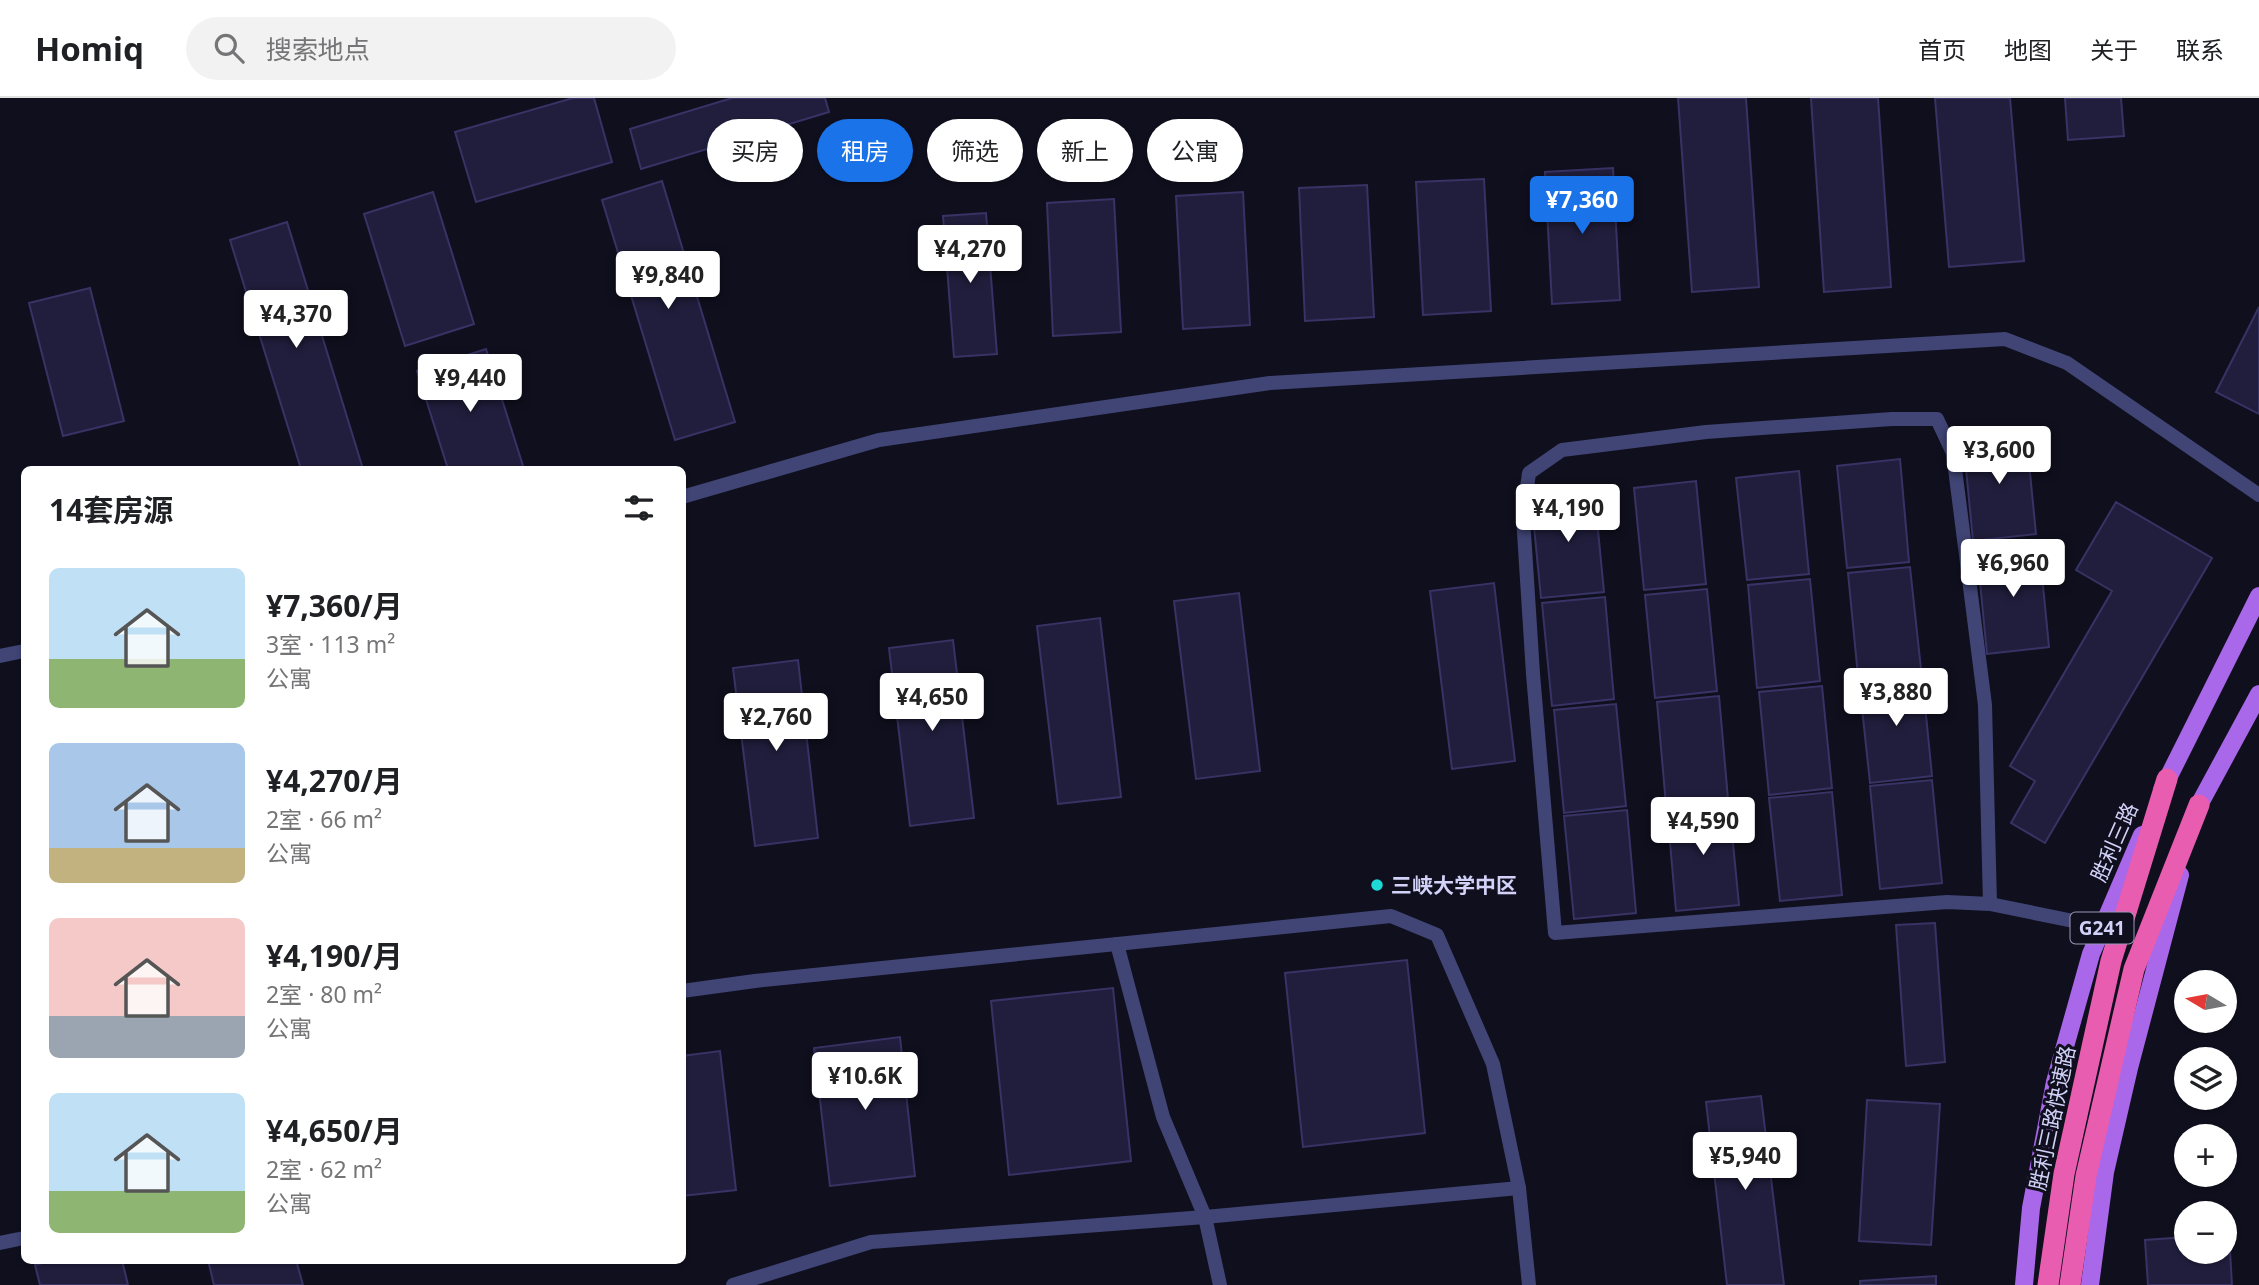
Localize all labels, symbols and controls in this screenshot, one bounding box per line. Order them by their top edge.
search box [186,17,676,80]
text: Homiq [35,26,144,71]
icon: search [210,29,248,67]
text: 搜索地点 [266,31,370,67]
text: 首页 [1918,33,1966,66]
text: 地图 [2004,33,2052,66]
text: 关于 [2090,33,2138,66]
text: 联系 [2176,33,2224,66]
chip: 买房 [707,119,803,182]
chip: 租房 [817,119,913,182]
chip: 筛选 [927,119,1023,182]
chip: 新上 [1037,119,1133,182]
chip: 公寓 [1147,119,1243,182]
pin: ¥7,360 [1525,176,1639,236]
text: ¥7,360 [1546,183,1618,215]
pin: ¥4,270 [913,226,1027,285]
text: ¥4,270 [934,232,1006,264]
pin: ¥9,840 [611,252,725,311]
text: ¥9,840 [632,258,704,290]
pin: ¥4,370 [239,290,353,350]
text: ¥4,370 [260,297,332,329]
pin: ¥9,440 [413,354,527,414]
text: ¥9,440 [434,361,506,393]
pin: ¥3,600 [1942,426,2056,486]
text: ¥3,600 [1963,433,2035,465]
pin: ¥4,190 [1511,484,1625,544]
text: 14套房源 [49,489,173,530]
icon: filters [620,489,658,527]
text: ¥4,190 [1532,491,1604,523]
pin: ¥6,960 [1956,540,2070,599]
text: ¥6,960 [1977,546,2049,578]
text: ¥7,360/月 [266,585,403,626]
icon: home [105,596,189,680]
text: 3室 · 113 m² [266,628,395,660]
text: 公寓 [266,662,312,694]
pin: ¥3,880 [1839,668,1953,728]
pin: ¥4,650 [875,674,989,733]
text: ¥3,880 [1860,675,1932,707]
text: ¥4,650 [896,680,968,712]
pin: ¥2,760 [719,694,833,753]
text: ¥2,760 [740,700,812,732]
text: ¥4,270/月 [266,760,403,801]
icon: home [105,771,189,855]
pin: ¥4,590 [1646,798,1760,857]
street label: 胜利三路 [2084,798,2144,886]
text: 2室 · 66 m² [266,803,382,835]
text: ¥4,590 [1667,804,1739,836]
text: 公寓 [266,837,312,869]
place label: 三峡大学中区 [1391,871,1517,899]
marker: 三峡大学中区 [1369,877,1385,893]
road number: G241 [2070,912,2134,944]
text: ¥4,190/月 [266,935,403,976]
icon: home [105,946,189,1030]
north arrow [2174,970,2236,1032]
map controls [2174,970,2237,1264]
text: 2室 · 80 m² [266,978,382,1010]
text: 公寓 [266,1012,312,1044]
street label: 胜利三路快速路 [2023,1043,2081,1193]
button: layers [2174,1047,2237,1110]
pin: ¥10.6K [808,1052,922,1112]
text: ¥10.6K [828,1059,902,1091]
text: ¥4,650/月 [266,1110,403,1151]
icon: home [105,1121,189,1205]
button: + [2174,1124,2237,1187]
pin: ¥5,940 [1688,1132,1802,1192]
text: ¥5,940 [1709,1139,1781,1171]
text: 2室 · 62 m² [266,1153,382,1185]
text: 公寓 [266,1187,312,1219]
button: − [2174,1201,2237,1264]

